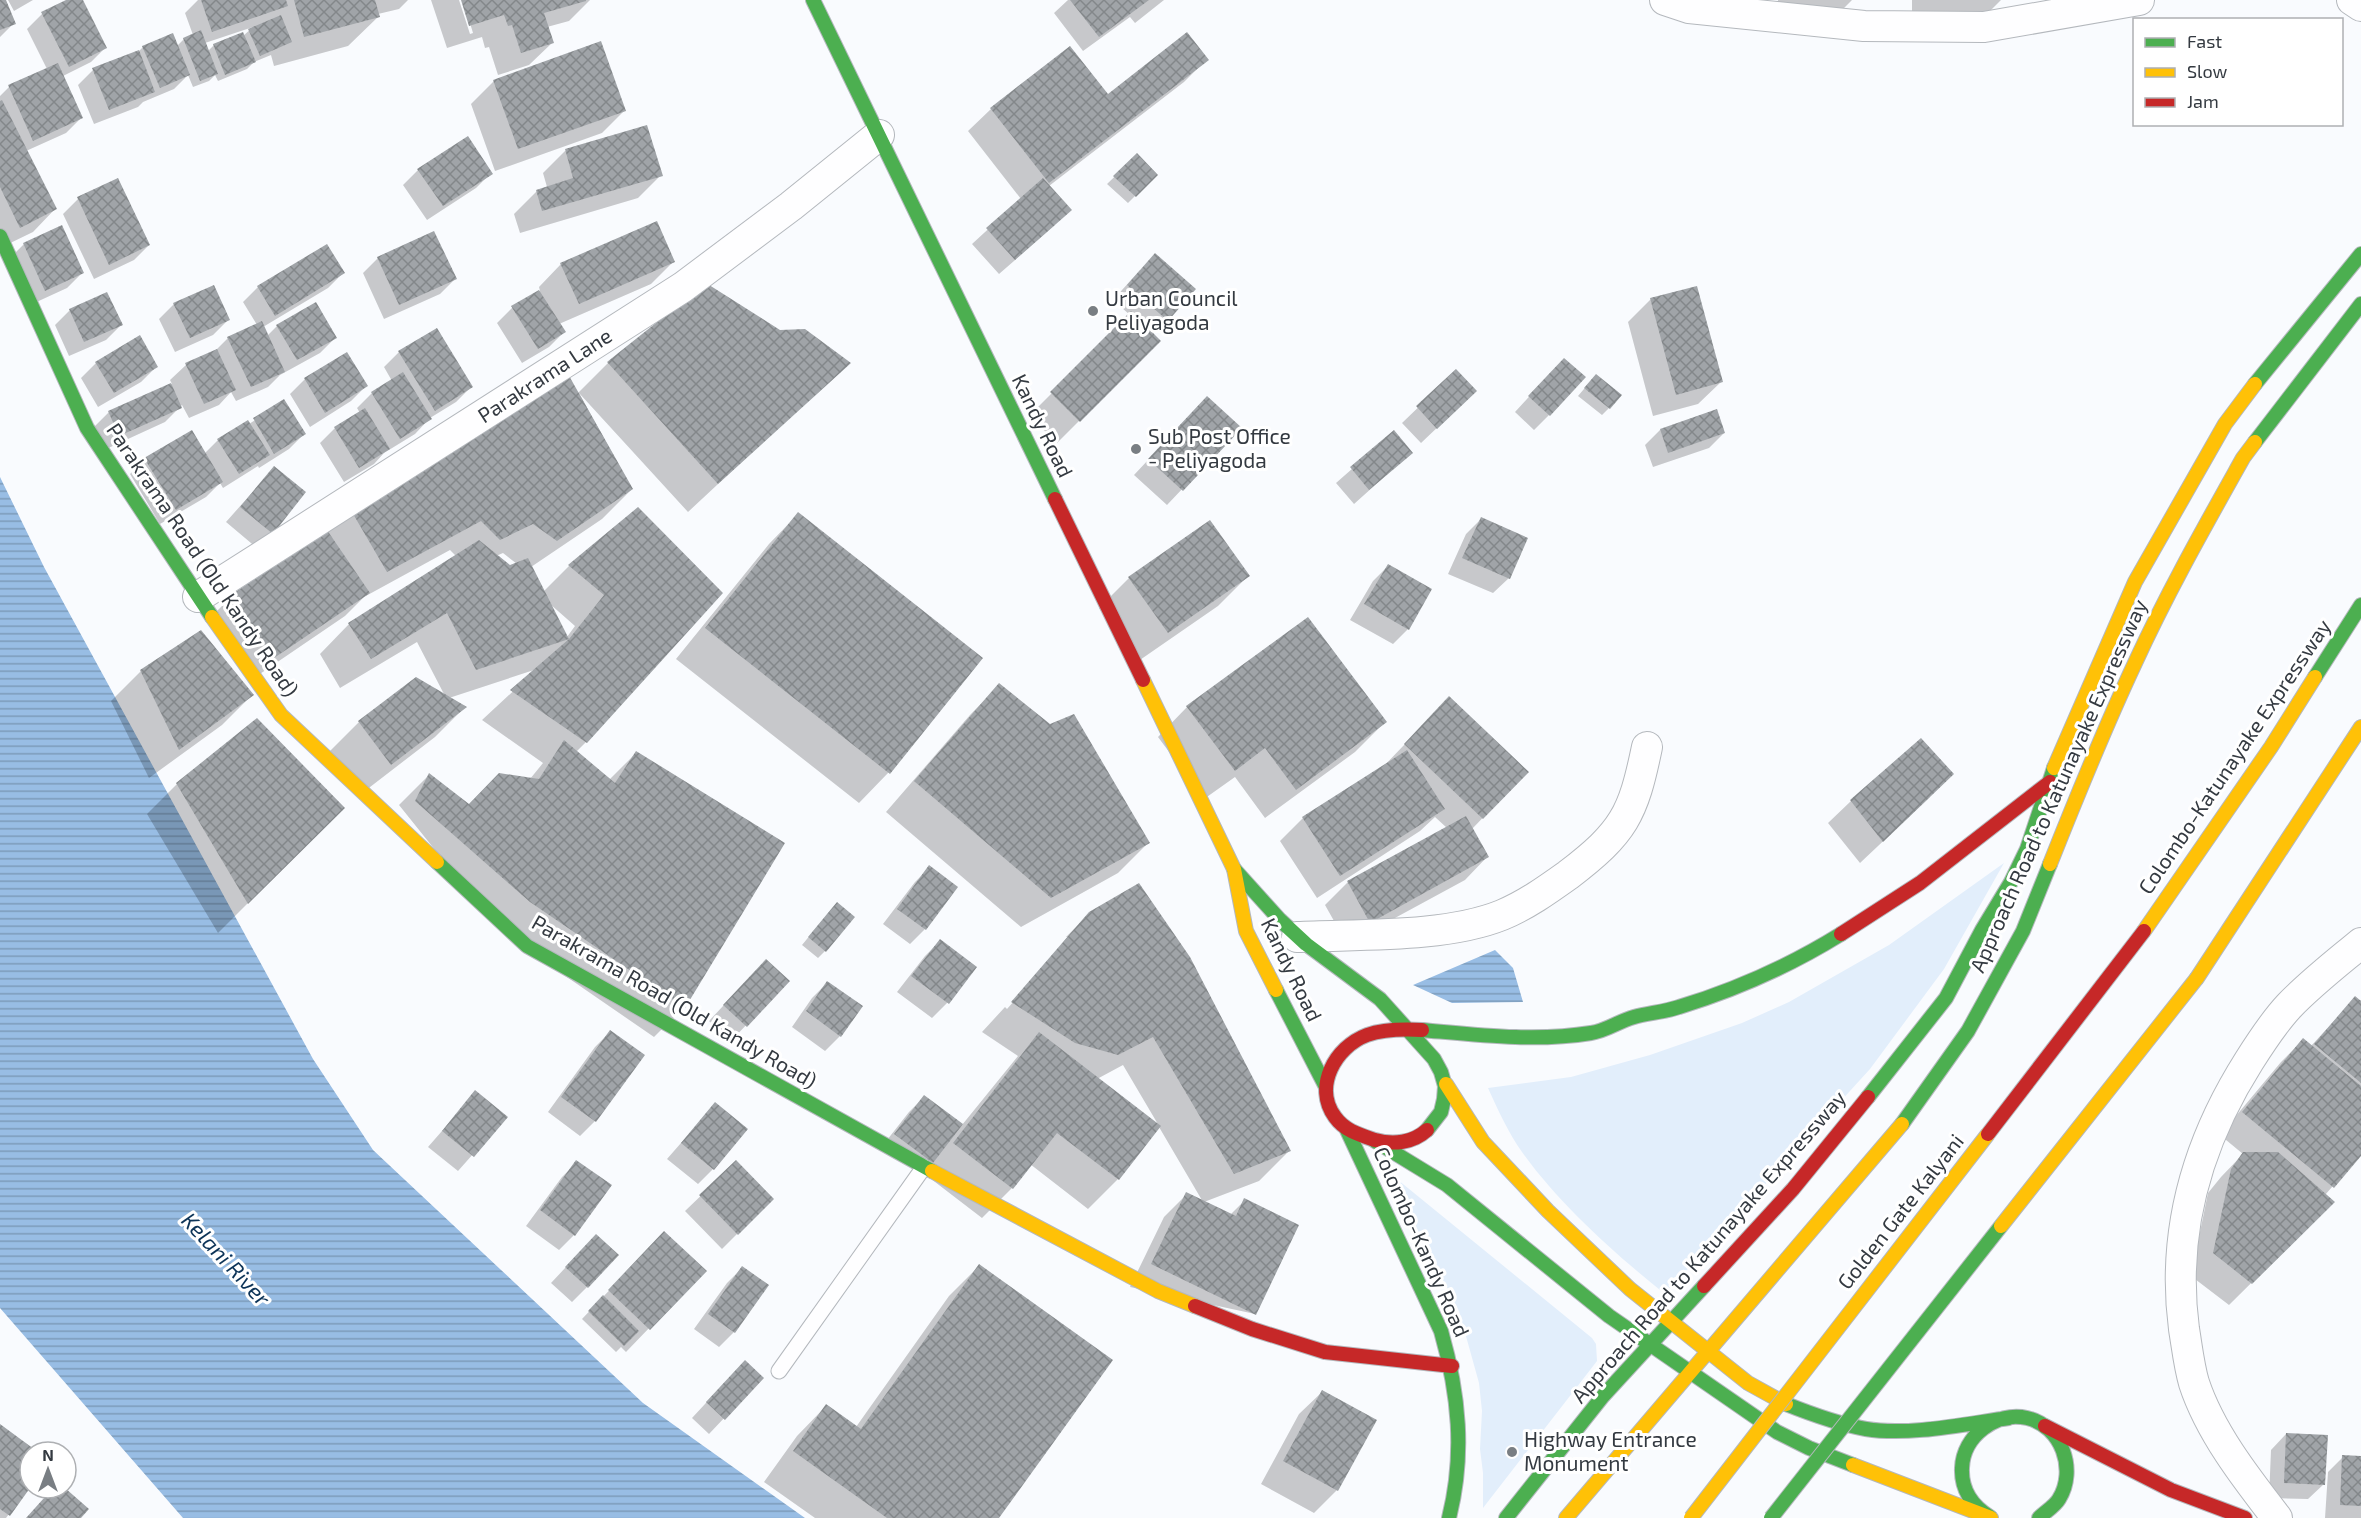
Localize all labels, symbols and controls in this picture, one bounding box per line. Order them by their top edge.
legend [2133,18,2343,126]
text: Fast [2187,30,2222,52]
text: Slow [2187,60,2228,82]
text: Jam [2187,90,2219,112]
place label: Urban Council Peliyagoda [1105,285,1238,334]
marker: Urban Council Peliyagoda [1086,304,1100,318]
street label: Parakrama Lane [472,322,616,427]
street label: Kandy Road [1008,370,1079,481]
street label: Parakrama Road (Old Kandy Road) [102,418,304,701]
place label: Sub Post Office - Peliyagoda [1148,423,1291,472]
marker: Sub Post Office - Peliyagoda [1129,442,1143,456]
street label: Approach Road to Katunayake Expressway [1964,595,2152,976]
street label: Colombo-Katunayake Expressway [2132,614,2335,898]
street label: Parakrama Road (Old Kandy Road) [528,909,822,1093]
street label: Kandy Road [1257,914,1328,1025]
street label: Approach Road to Katunayake Expressway [1565,1085,1850,1407]
street label: Golden Gate Kalyani [1832,1129,1968,1294]
street label: Colombo-Kandy Road [1369,1142,1476,1340]
water label: Kelani River [177,1206,277,1311]
place label: Highway Entrance Monument [1524,1426,1697,1475]
north arrow [18,1440,78,1500]
text: N [42,1445,54,1464]
marker: Highway Entrance Monument [1505,1445,1519,1459]

